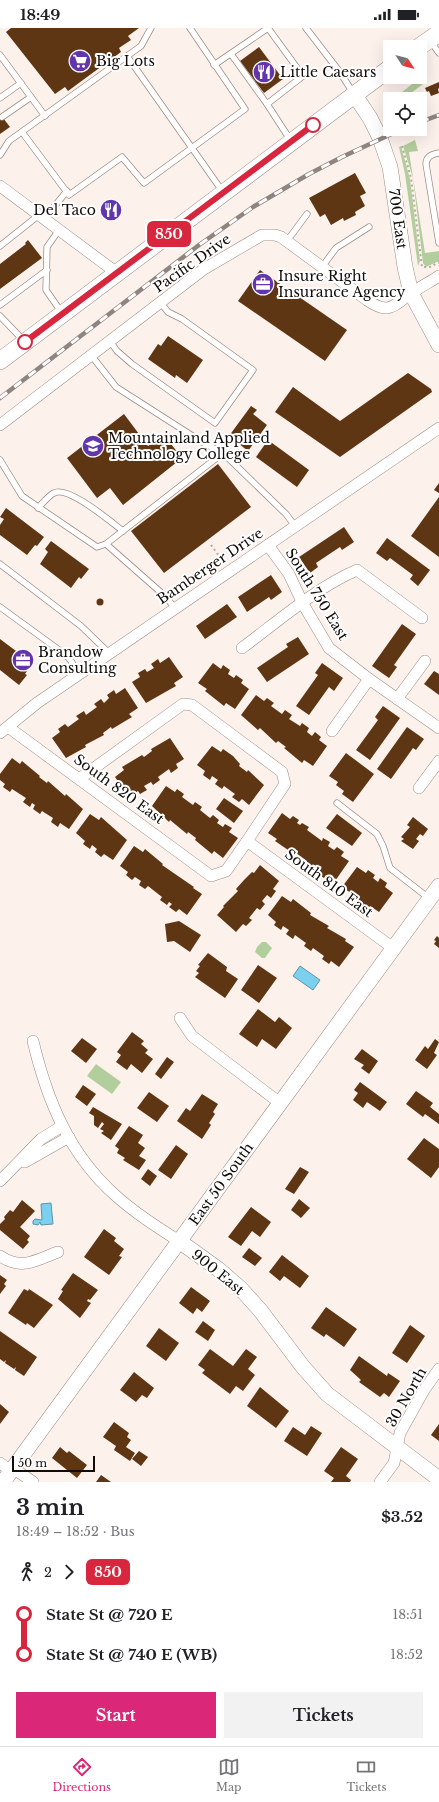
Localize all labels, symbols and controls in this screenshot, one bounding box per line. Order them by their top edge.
text: 18:49 [20,5,60,24]
north arrow [383,40,427,84]
map controls [383,40,427,136]
supermarket icon: Big Lots [67,48,93,74]
place label: Big Lots [96,52,155,70]
restaurant icon: Little Caesars [251,59,277,85]
place label: Little Caesars [280,63,376,81]
button: locate [383,92,427,136]
unlabelled marker [305,117,321,133]
street label: 700 East [385,188,411,251]
restaurant icon: Del Taco [98,197,124,223]
place label: Del Taco [33,201,96,219]
line badge: 850 [146,221,192,247]
text: 850 [155,225,183,243]
street label: Pacific Drive [150,230,234,296]
place label: Insure Right Insurance Agency [278,267,406,301]
office icon: Insure Right Insurance Agency [250,271,276,297]
unlabelled marker [17,334,33,350]
place label: Mountainland Applied Technology College [108,429,271,463]
school or university icon: Mountainland Applied Technology College [80,433,106,459]
street label: Bamberger Drive [154,524,266,608]
street label: South 750 East [282,545,353,644]
place label: Brandow Consulting [38,643,117,677]
office icon: Brandow Consulting [10,647,36,673]
street label: South 820 East [70,750,168,828]
street label: South 810 East [281,845,377,921]
street label: East 50 South [185,1139,257,1229]
street label: 900 East [188,1245,249,1299]
street label: 30 North [382,1364,430,1430]
scale bar [12,1454,95,1473]
text: 50 m [18,1456,47,1470]
text: 3 min [16,1494,84,1521]
text: $3.52 [381,1507,423,1526]
text: 18:49 – 18:52 · Bus [16,1523,135,1540]
icon: walk [16,1561,38,1583]
icon: forward [58,1561,80,1583]
text: 850 [94,1563,122,1581]
text: 2 [44,1564,52,1581]
text: State St @ 720 E [46,1605,172,1624]
text: 18:51 [392,1606,423,1623]
text: State St @ 740 E (WB) [46,1645,217,1664]
text: 18:52 [390,1646,423,1663]
button: Start [16,1692,216,1738]
button: Tickets [224,1692,423,1738]
tab: Directions [52,1756,111,1794]
tab: Map [216,1756,242,1794]
tab: Tickets [347,1756,386,1794]

